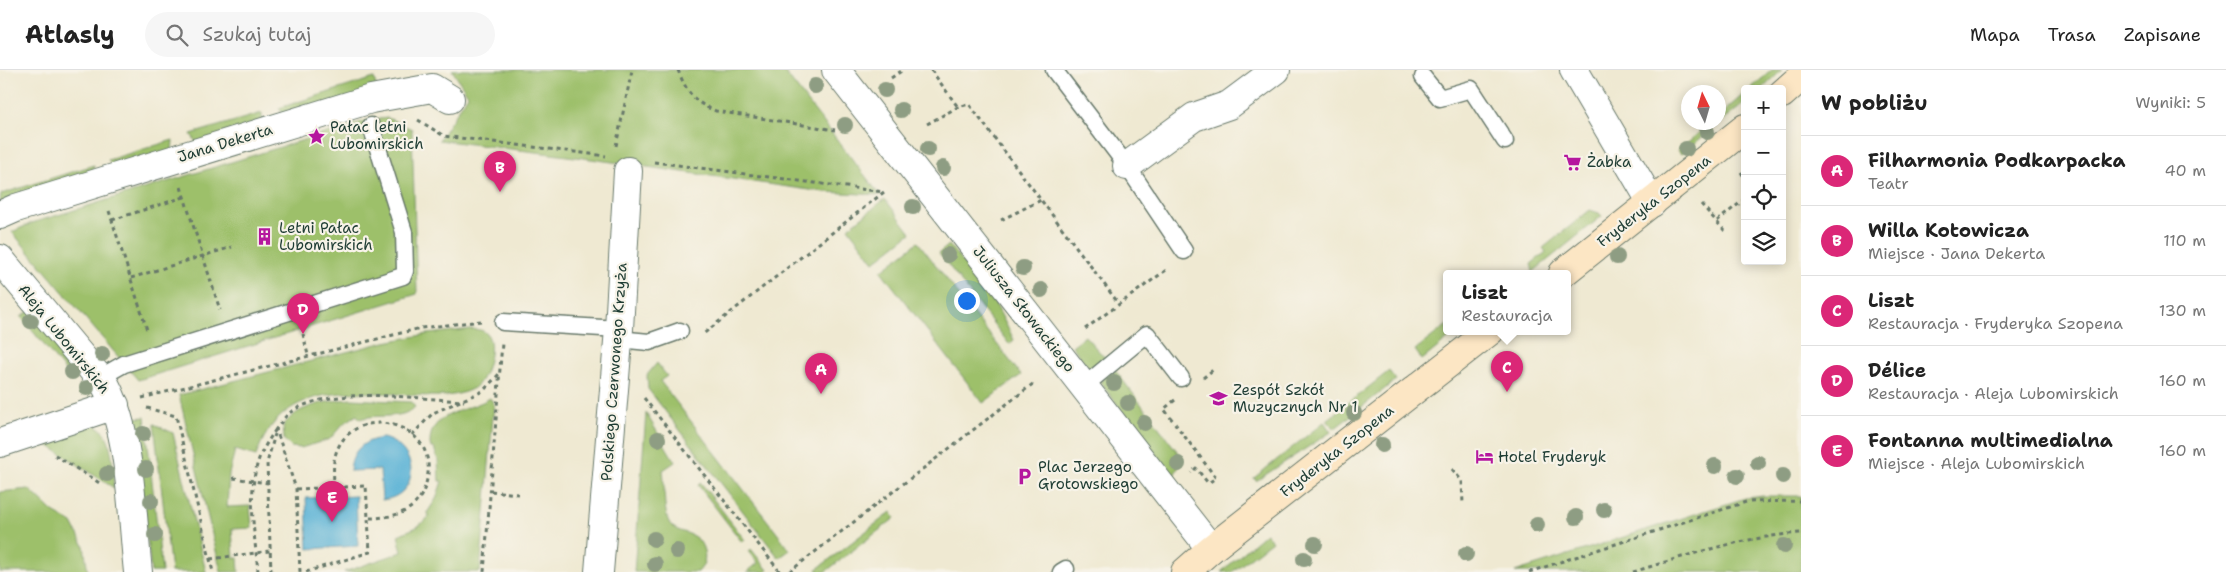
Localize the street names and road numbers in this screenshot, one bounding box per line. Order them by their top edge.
street label: Jana Dekerta [175,119,276,167]
street label: Fryderyka Szopena [1593,150,1716,252]
street label: Juliusza Słowackiego [968,242,1080,376]
street label: Polskiego Czerwonego Krzyża [596,262,632,482]
street label: Aleja Lubomirskich [14,280,114,398]
street label: Fryderyka Szopena [1276,400,1399,502]

